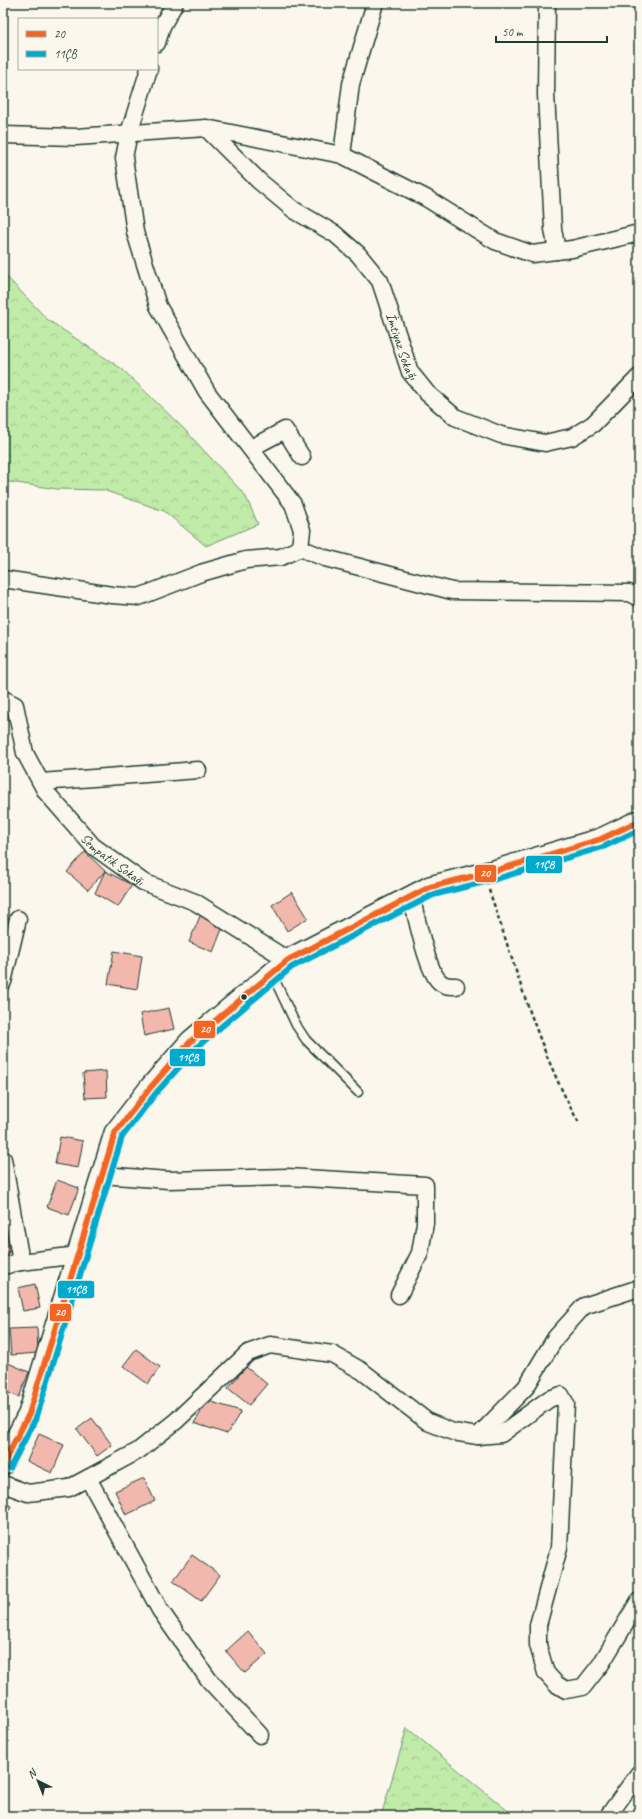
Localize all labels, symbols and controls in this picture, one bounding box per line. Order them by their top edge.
legend [18,18,158,70]
scale bar [496,18,607,44]
text: 50 m [502,24,524,40]
text: 20 [54,26,66,42]
text: 11ÇB [54,46,78,62]
street label: İmtiyaz Sokağı [383,311,422,384]
street label: Sempatik Sokağı [77,830,149,890]
line badge: 11ÇB [525,855,563,874]
text: 11ÇB [534,857,556,871]
line badge: 20 [474,864,497,883]
text: 20 [480,866,491,880]
unlabelled marker [239,992,249,1002]
line badge: 20 [193,1020,216,1039]
text: 20 [200,1022,211,1036]
line badge: 11ÇB [169,1048,206,1067]
text: 11ÇB [178,1050,200,1064]
line badge: 11ÇB [57,1280,95,1299]
text: 11ÇB [66,1282,88,1296]
line badge: 20 [49,1303,72,1322]
text: 20 [55,1305,66,1319]
north arrow [18,1761,58,1801]
text: N [24,1765,40,1781]

